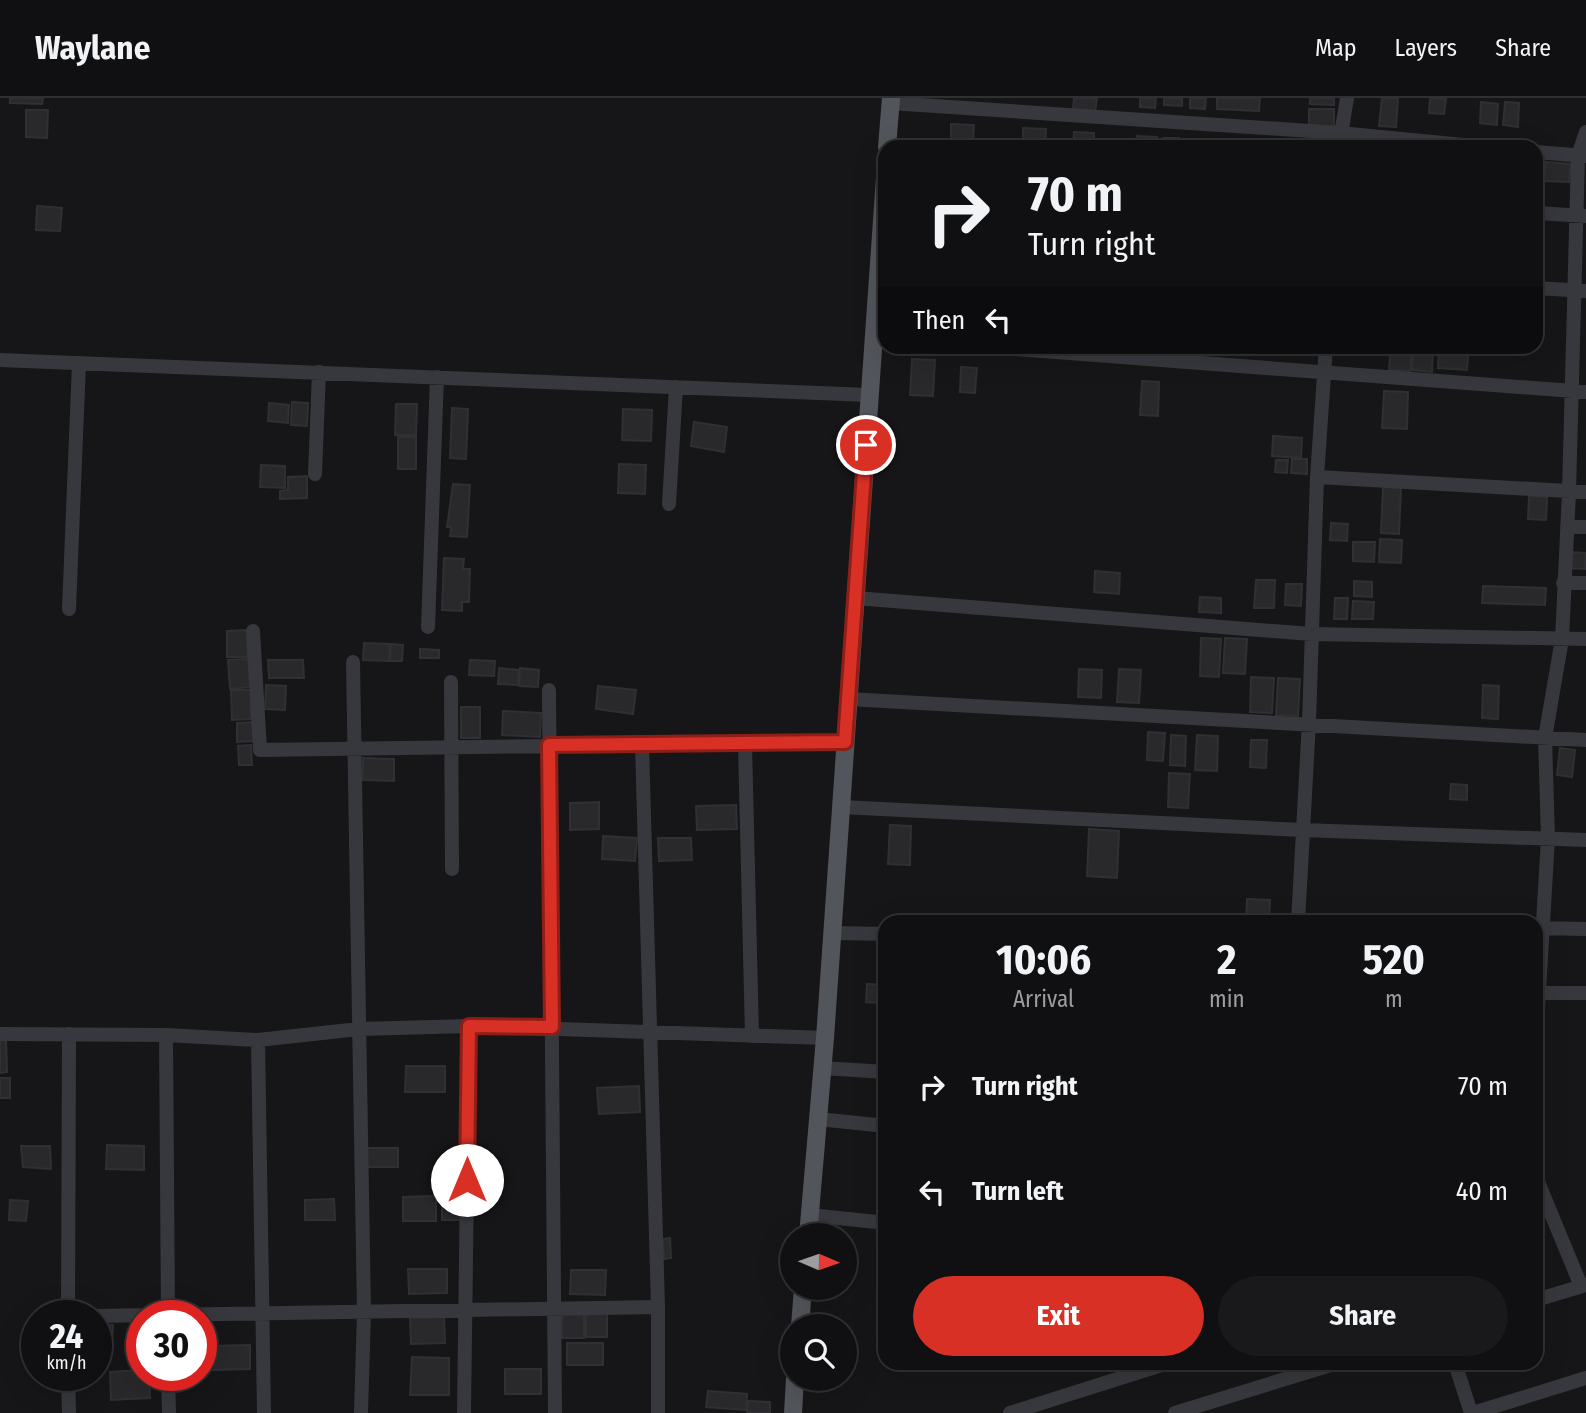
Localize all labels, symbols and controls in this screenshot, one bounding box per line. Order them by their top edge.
text: Waylane [35,28,150,68]
text: Map [1315,34,1357,62]
text: Layers [1395,34,1457,62]
text: Share [1495,34,1551,62]
text: 70 m [1028,165,1123,224]
icon: right [913,168,1004,259]
text: Turn right [1028,225,1155,263]
icon: left [979,301,1017,339]
text: Then [913,305,965,336]
pin [836,415,896,475]
icon: arrive [847,426,885,464]
text: 10:06 [996,935,1091,985]
text: 2 [1217,935,1237,985]
text: 520 [1363,935,1425,985]
text: Arrival [1013,985,1074,1013]
text: min [1209,985,1245,1013]
text: m [1385,985,1403,1013]
icon: right [913,1068,951,1106]
text: Turn right [972,1071,1078,1102]
text: 70 m [1458,1071,1508,1102]
position arrow [430,1143,504,1217]
icon: left [913,1173,951,1211]
text: Turn left [972,1176,1064,1207]
text: 40 m [1456,1176,1508,1207]
north arrow [780,1223,858,1300]
map controls [780,1223,857,1391]
button: Exit [913,1276,1204,1356]
button: Share [1218,1276,1508,1356]
speed limit sign: 30 [126,1300,217,1391]
button: search [780,1314,857,1391]
text: 24 [50,1315,83,1357]
text: km/h [46,1352,87,1374]

